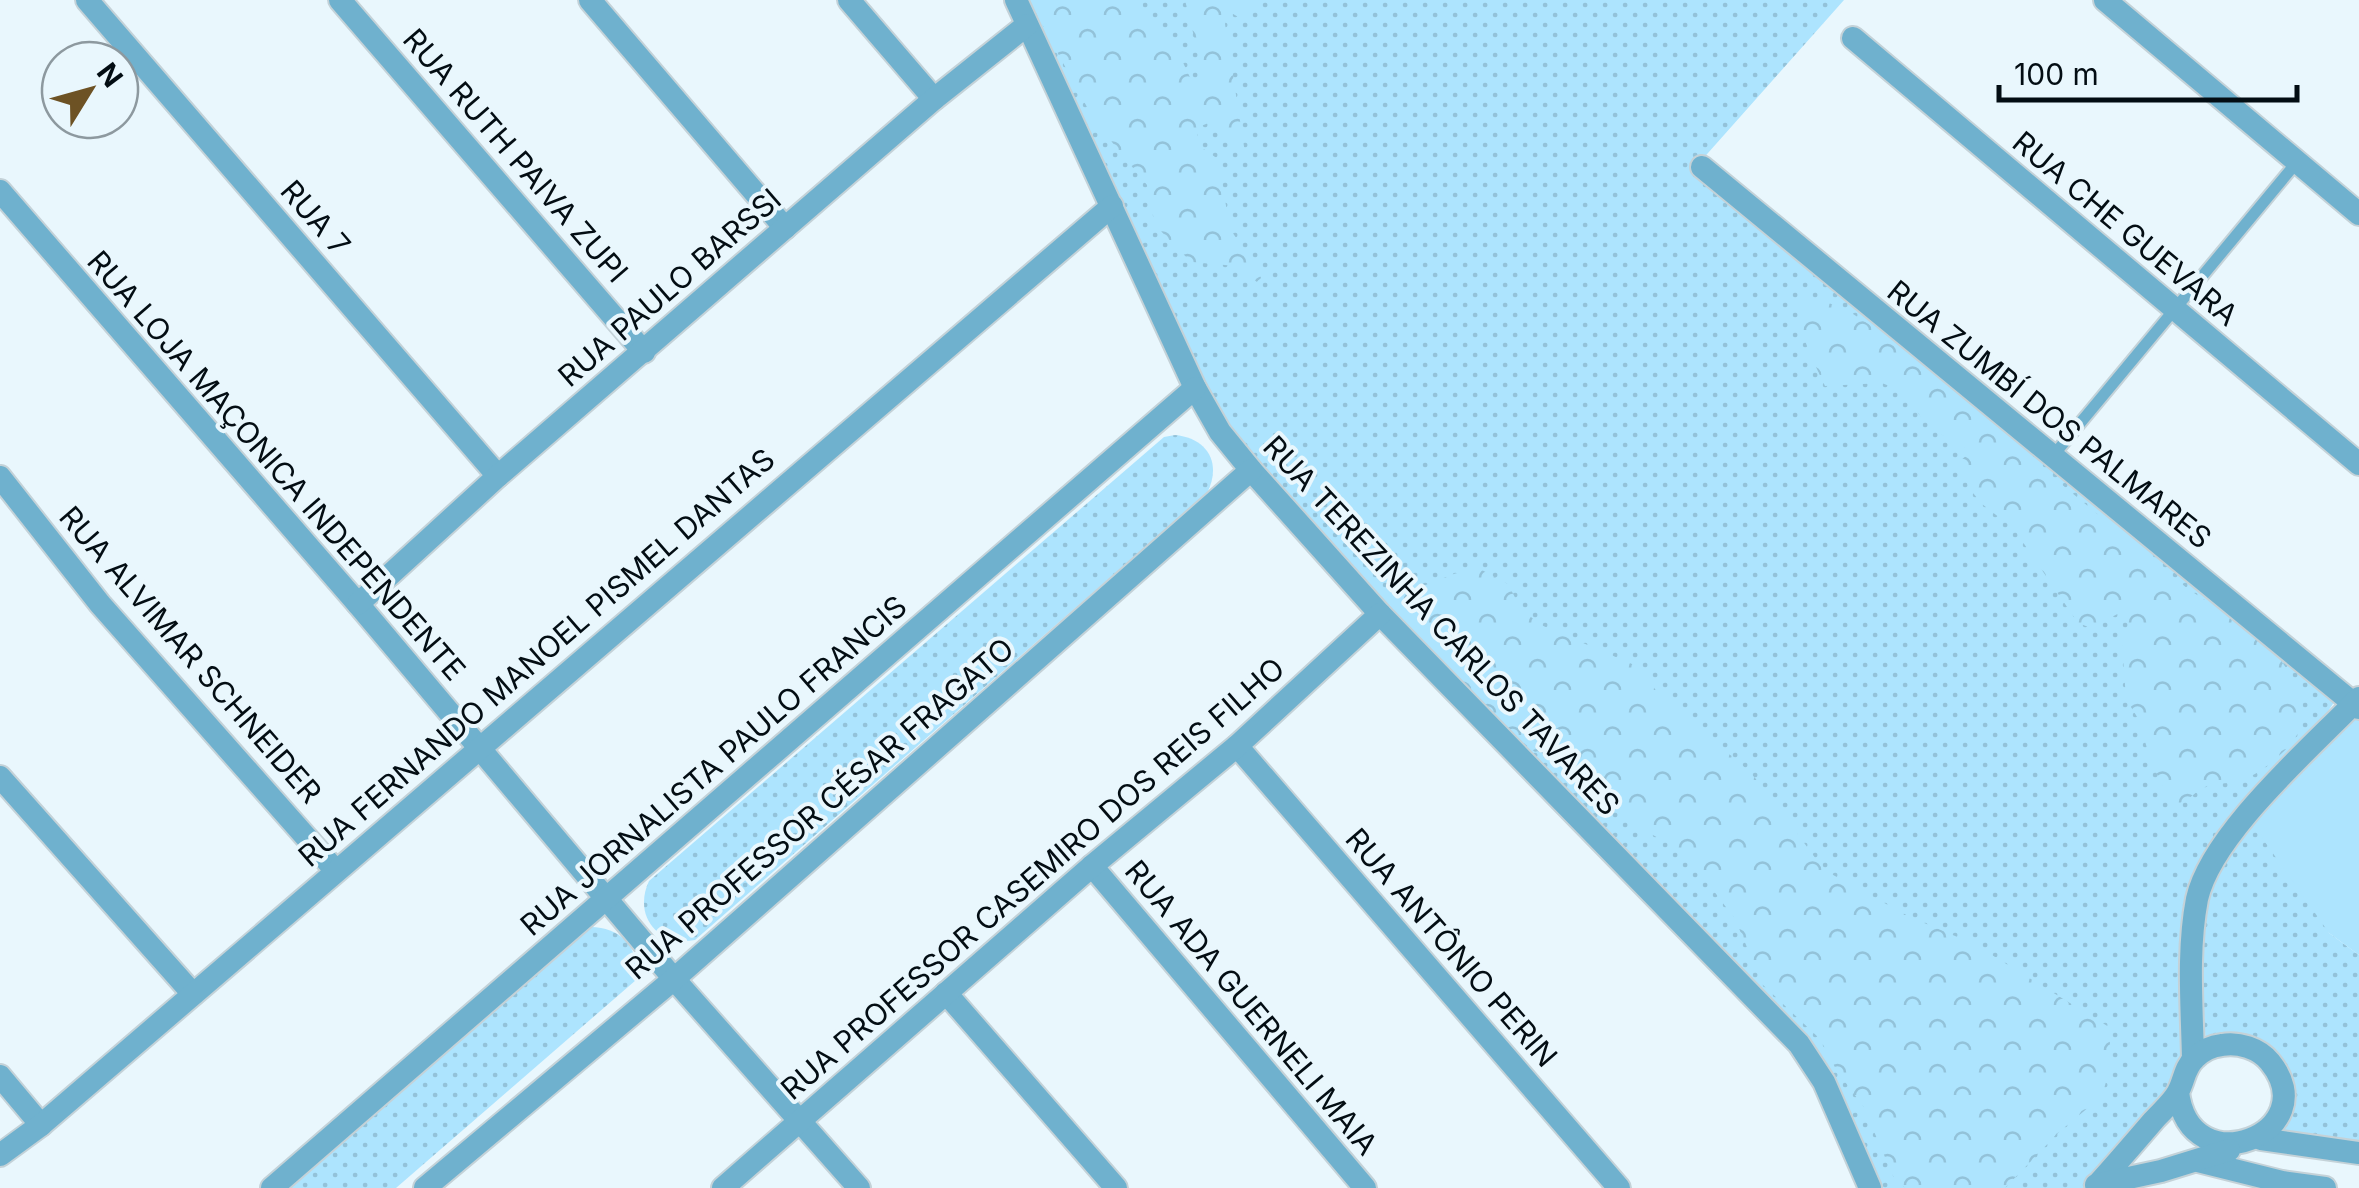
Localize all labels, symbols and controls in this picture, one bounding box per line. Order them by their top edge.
street label: RUA RUTH PAIVA ZUPI [396,21,636,289]
north arrow [40,40,140,140]
scale bar [1999,40,2296,102]
text: N [90,56,130,94]
text: 100 m [2014,56,2099,92]
street label: RUA CHE GUEVARA [2006,124,2246,333]
street label: RUA 7 [274,173,358,262]
street label: RUA PAULO BARSSI [551,181,788,394]
street label: RUA LOJA MAÇONICA INDEPENDENTE [80,243,473,688]
street label: RUA ZUMBÍ DOS PALMARES [1881,273,2219,556]
street label: RUA TEREZINHA CARLOS TAVARES [1256,428,1627,822]
street label: RUA FERNANDO MANOEL PISMEL DANTAS [291,441,782,874]
street label: RUA ALVIMAR SCHNEIDER [52,499,329,810]
street label: RUA JORNALISTA PAULO FRANCIS [513,588,914,943]
street label: RUA PROFESSOR CÉSAR FRAGATO [618,630,1021,987]
street label: RUA PROFESSOR CASEMIRO DOS REIS FILHO [773,650,1291,1107]
street label: RUA ANTÔNIO PERIN [1338,821,1565,1074]
street label: RUA ADA GUERNELI MAIA [1118,853,1386,1162]

